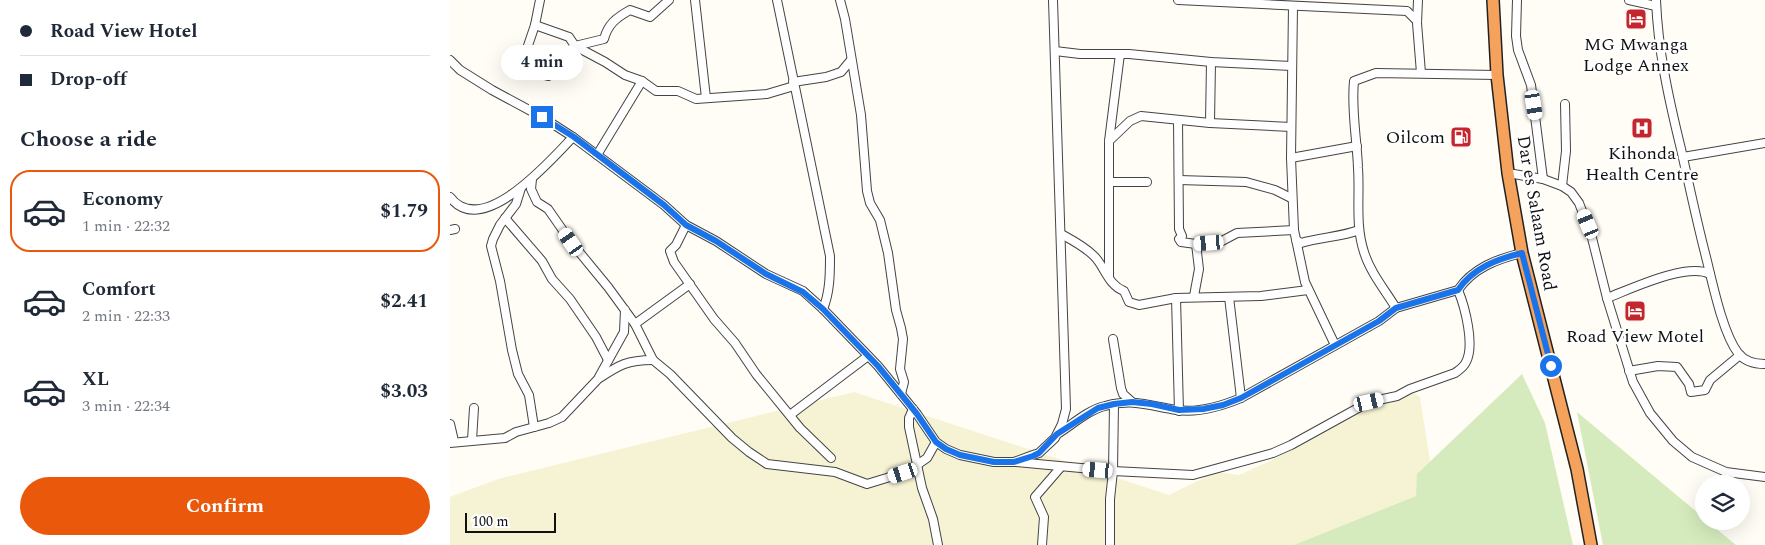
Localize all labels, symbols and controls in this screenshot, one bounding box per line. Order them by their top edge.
hotel icon: MG Mwanga Lodge Annex [1624,7,1648,31]
text: Road View Hotel [50,17,197,46]
place label: MG Mwanga Lodge Annex [1583,31,1689,79]
callout: 4 min [501,44,583,80]
text: 4 min [521,50,563,74]
text: Drop-off [50,65,127,94]
car [1524,89,1543,121]
route end [531,106,553,128]
hospital icon: Kihonda Health Centre [1630,116,1654,140]
text: Choose a ride [20,123,157,156]
place label: Oilcom [1386,124,1445,151]
fuel station icon: Oilcom [1449,125,1473,149]
street label: Dar es Salaam Road [1510,133,1563,293]
place label: Kihonda Health Centre [1585,140,1699,188]
text: Economy [82,185,163,214]
icon: car [22,189,67,234]
text: $1.79 [380,197,428,226]
car [1575,207,1600,241]
text: 1 min · 22:32 [82,214,170,238]
car [556,225,585,259]
car [1193,234,1224,252]
text: Comfort [82,275,156,304]
icon: car [22,279,67,324]
text: $2.41 [380,287,428,316]
hotel icon: Road View Motel [1623,299,1647,323]
text: 2 min · 22:33 [82,304,170,328]
place label: Road View Motel [1566,323,1704,350]
route start [1540,355,1562,377]
text: XL [82,365,109,394]
icon: car [22,369,67,414]
text: $3.03 [380,377,428,406]
car [1352,391,1385,413]
text: 3 min · 22:34 [82,394,170,418]
car [886,461,919,485]
car [1082,461,1113,479]
map controls [1695,475,1750,530]
button: layers [1695,475,1750,530]
button: Confirm [20,477,430,535]
scale bar [465,510,556,533]
text: 100 m [472,511,509,532]

